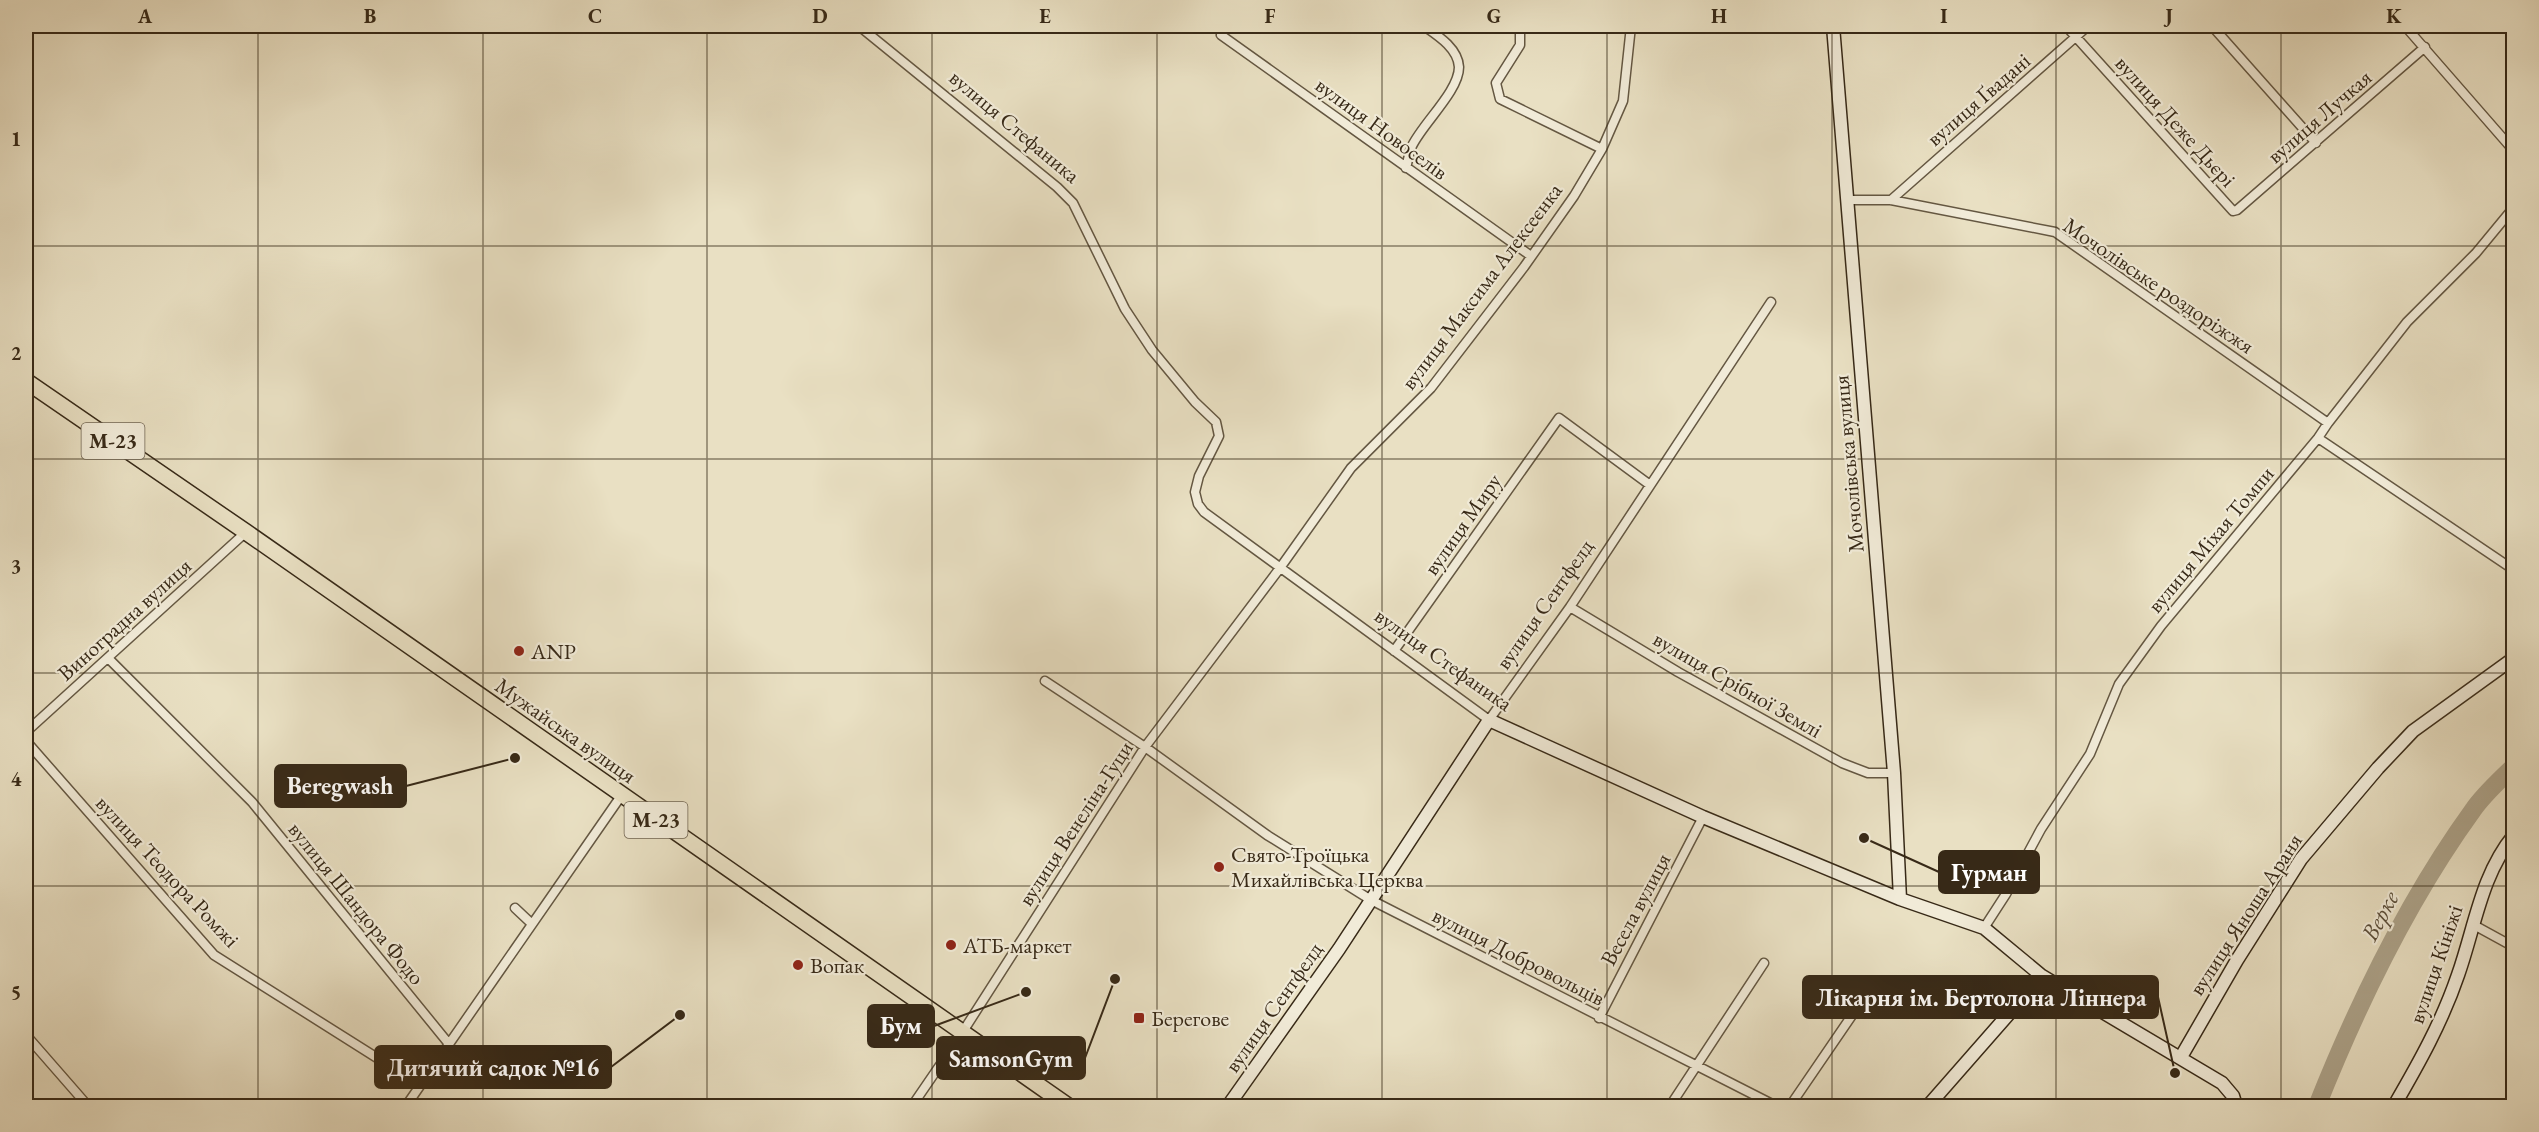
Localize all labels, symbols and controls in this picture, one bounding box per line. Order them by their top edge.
text: A [137,3,153,29]
text: B [364,3,376,29]
text: C [588,3,602,29]
text: D [812,3,828,29]
text: E [1039,3,1051,29]
text: F [1265,3,1276,29]
text: G [1487,3,1501,29]
text: H [1711,3,1727,29]
text: I [1940,3,1948,29]
text: J [2163,3,2173,29]
text: K [2386,3,2402,29]
street label: вулиця Ґвадані [1920,46,2036,152]
street label: вулиця Деже Дьєрі [2109,49,2242,193]
street label: вулиця Стефаника [943,63,1086,190]
street label: вулиця Лучкая [2261,63,2378,170]
street label: вулиця Новоселів [1310,70,1454,186]
text: 1 [11,126,21,152]
street label: вулиця Максима Алексеєнка [1394,177,1569,396]
street label: Мочолівське роздоріжжя [2058,211,2260,360]
text: 2 [11,340,22,366]
street label: Мочолівська вулиця [1826,374,1871,554]
road number: М-23 [82,423,144,459]
street label: вулиця Міхая Томпи [2141,460,2280,619]
street label: вулиця Миру [1417,467,1508,581]
street label: вулиця Сентфелд [1489,533,1600,675]
street label: Виноградна вулиця [51,551,198,687]
text: 3 [11,553,21,579]
street label: вулиця Стефаника [1369,601,1519,718]
street label: вулиця Срібної Землі [1648,624,1827,745]
place label: ANP [530,637,576,666]
marker: ANP [512,644,526,658]
street label: Мужайська вулиця [489,671,642,790]
street label: вулиця Венеліна-Гуци [1011,735,1140,911]
callout: Beregwash [275,765,406,807]
text: 4 [11,766,22,792]
text: Beregwash [287,770,394,802]
street label: вулиця Теодора Ромжі [89,789,246,954]
road number: М-23 [624,802,688,838]
street label: вулиця Шандора Фодо [282,816,431,991]
street label: вулиця Яноша Араня [2182,828,2309,1001]
place label: Свято-Троїцька Михайлівська Церква [1231,840,1424,894]
street label: Весела вулиця [1594,848,1677,971]
callout: Гурман [1939,851,2039,893]
text: Гурман [1951,857,2027,889]
marker: Свято-Троїцька Михайлівська Церква [1212,860,1226,874]
water label: Верке [2353,885,2406,947]
street label: вулиця Добровольців [1428,900,1610,1012]
street label: вулиця Кініжі [2402,901,2469,1027]
place label: АТБ-маркет [962,931,1071,960]
street label: вулиця Сентфелд [1218,936,1329,1078]
marker: АТБ-маркет [944,938,958,952]
place label: Вопак [810,951,865,980]
marker: Вопак [791,958,805,972]
callout: Лікарня ім. Бертолона Ліннера [1803,976,2158,1018]
text: 5 [11,979,21,1005]
text: Лікарня ім. Бертолона Ліннера [1815,982,2147,1013]
place label: Берегове [1151,1004,1229,1033]
callout: Бум [868,1005,934,1047]
text: Бум [880,1010,922,1042]
marker: Берегове [1132,1011,1146,1025]
callout: SamsonGym [937,1037,1085,1079]
text: SamsonGym [949,1043,1073,1075]
callout: Дитячий садок №16 [375,1046,611,1088]
text: Дитячий садок №16 [387,1052,599,1083]

